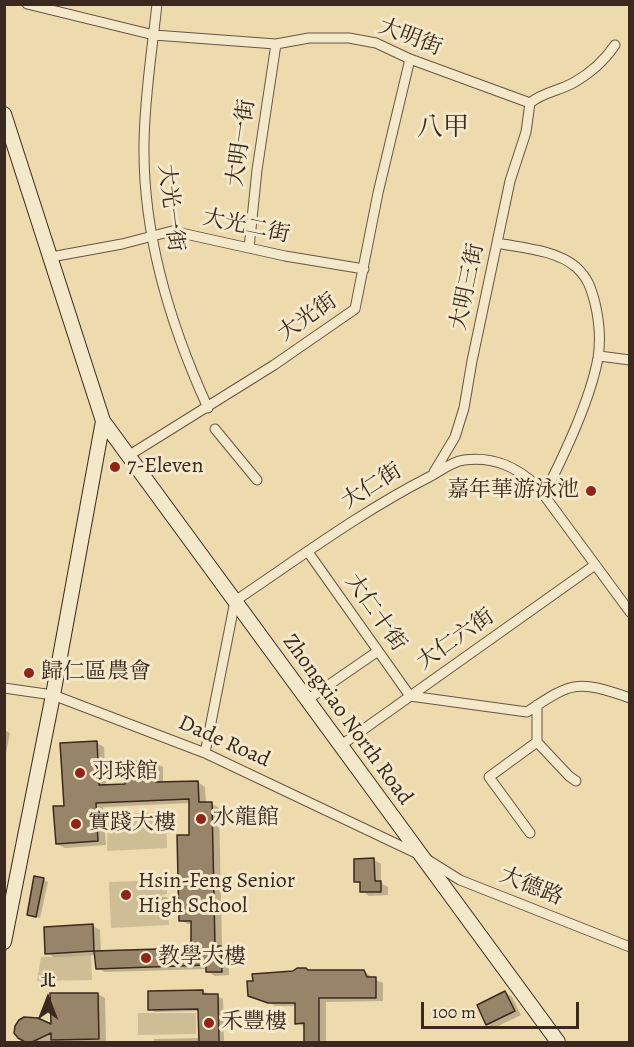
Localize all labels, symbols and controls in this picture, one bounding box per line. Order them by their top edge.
street label: 大明街 [374,14,446,62]
street label: 大明一街 [223,98,261,188]
district label: 八甲 [417,113,469,145]
street label: 大光一街 [152,163,188,253]
street label: 大光二街 [200,205,292,249]
street label: 大明三街 [446,241,490,333]
street label: 大光街 [273,288,343,348]
place label: 7-Eleven [127,454,204,480]
street label: 大仁街 [337,458,407,516]
marker: 7-Eleven [108,460,122,474]
place label: 嘉年華游泳池 [447,478,579,504]
marker: 嘉年華游泳池 [584,484,598,498]
street label: 大仁十街 [339,569,411,657]
street label: 大仁六街 [412,604,500,676]
street label: Zhongxiao North Road [276,630,418,810]
place label: 歸仁區農會 [41,660,151,686]
marker: 歸仁區農會 [22,666,36,680]
street label: Dade Road [174,710,274,774]
place label: 羽球館 [92,760,158,786]
marker: 羽球館 [73,766,87,780]
place label: 水龍館 [213,806,279,832]
place label: 實踐大樓 [88,811,176,837]
marker: 水龍館 [194,812,208,826]
marker: 實踐大樓 [69,817,83,831]
street label: 大德路 [495,862,567,912]
place label: Hsin-Feng Senior High School [138,869,295,920]
marker: Hsin-Feng Senior High School [119,888,133,902]
place label: 教學大樓 [158,945,246,971]
marker: 教學大樓 [139,951,153,965]
north arrow [18,969,78,1029]
text: 北 [40,970,56,992]
scale bar [424,990,582,1028]
text: 100 m [432,1000,476,1024]
place label: 禾豐樓 [221,1010,287,1036]
marker: 禾豐樓 [202,1016,216,1030]

